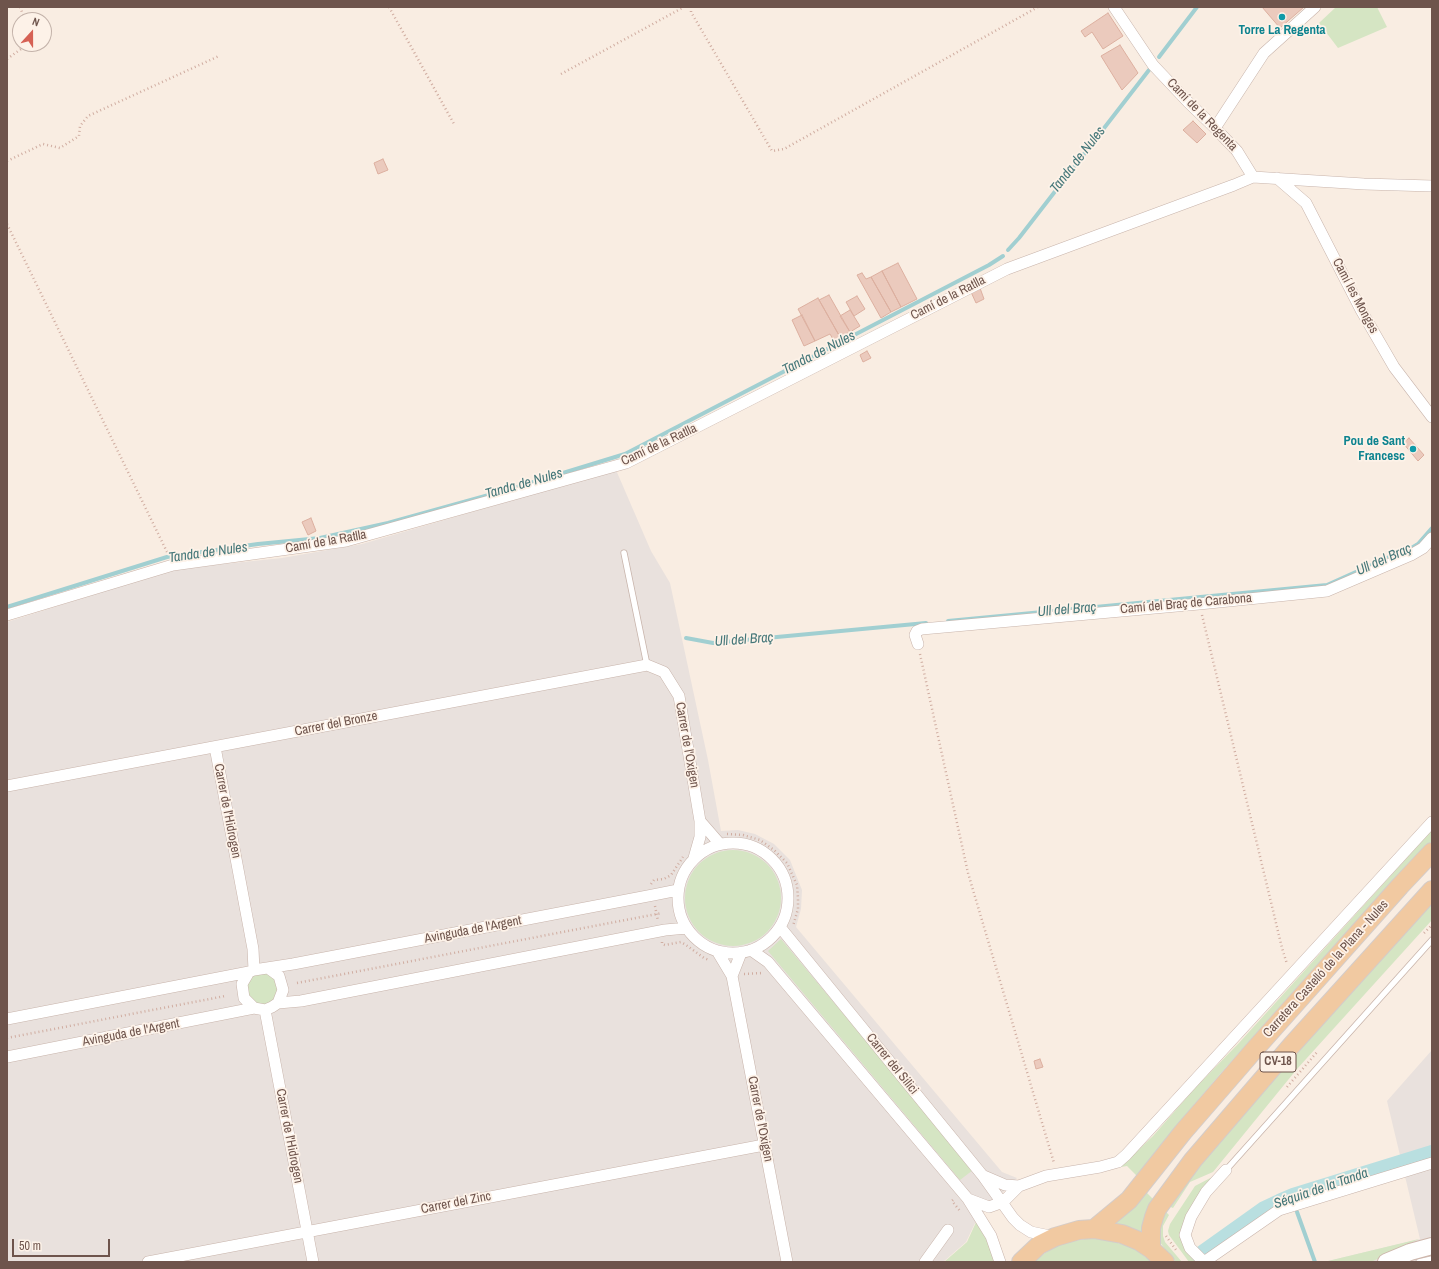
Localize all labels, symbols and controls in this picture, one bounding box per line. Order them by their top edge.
north arrow [12,12,52,52]
marker: Torre La Regenta [1277,12,1287,22]
text: N [30,14,41,29]
place label: Torre La Regenta [1239,23,1325,39]
street label: Camí de la Regenta [1163,75,1241,155]
water label: Tanda de Nules [1047,124,1109,196]
street label: Camí les Monges [1329,256,1381,336]
street label: Camí de la Ratlla [908,272,988,324]
water label: Tanda de Nules [780,327,858,379]
street label: Camí de la Ratlla [619,421,699,469]
place label: Pou de Sant Francesc [1343,434,1405,465]
marker: Pou de Sant Francesc [1408,444,1418,454]
water label: Tanda de Nules [483,465,565,503]
street label: Camí de la Ratlla [284,527,368,557]
water label: Tanda de Nules [167,539,249,567]
water label: Ull del Braç [1354,540,1414,580]
street label: Camí del Braç de Carabona [1120,590,1252,618]
water label: Ull del Braç [1037,599,1097,621]
water label: Ull del Braç [714,630,774,650]
street label: Carrer de l'Oxigen [672,701,702,789]
street label: Carrer del Bronze [293,708,379,740]
street label: Carrer de l'Hidrogen [210,762,244,860]
street label: Carretera Castelló de la Plana - Nules [1260,897,1392,1041]
street label: Avinguda de l'Argent [423,913,523,947]
street label: Avinguda de l'Argent [81,1016,181,1050]
street label: Carrer del Silici [863,1030,921,1098]
road number: CV-18 [1260,1052,1296,1072]
street label: Carrer de l'Oxigen [744,1075,776,1163]
street label: Carrer de l'Hidrogen [272,1087,306,1185]
water label: Séquia de la Tanda [1272,1165,1370,1213]
street label: Carrer del Zinc [420,1189,492,1217]
scale bar [14,1231,112,1257]
text: 50 m [19,1238,41,1254]

